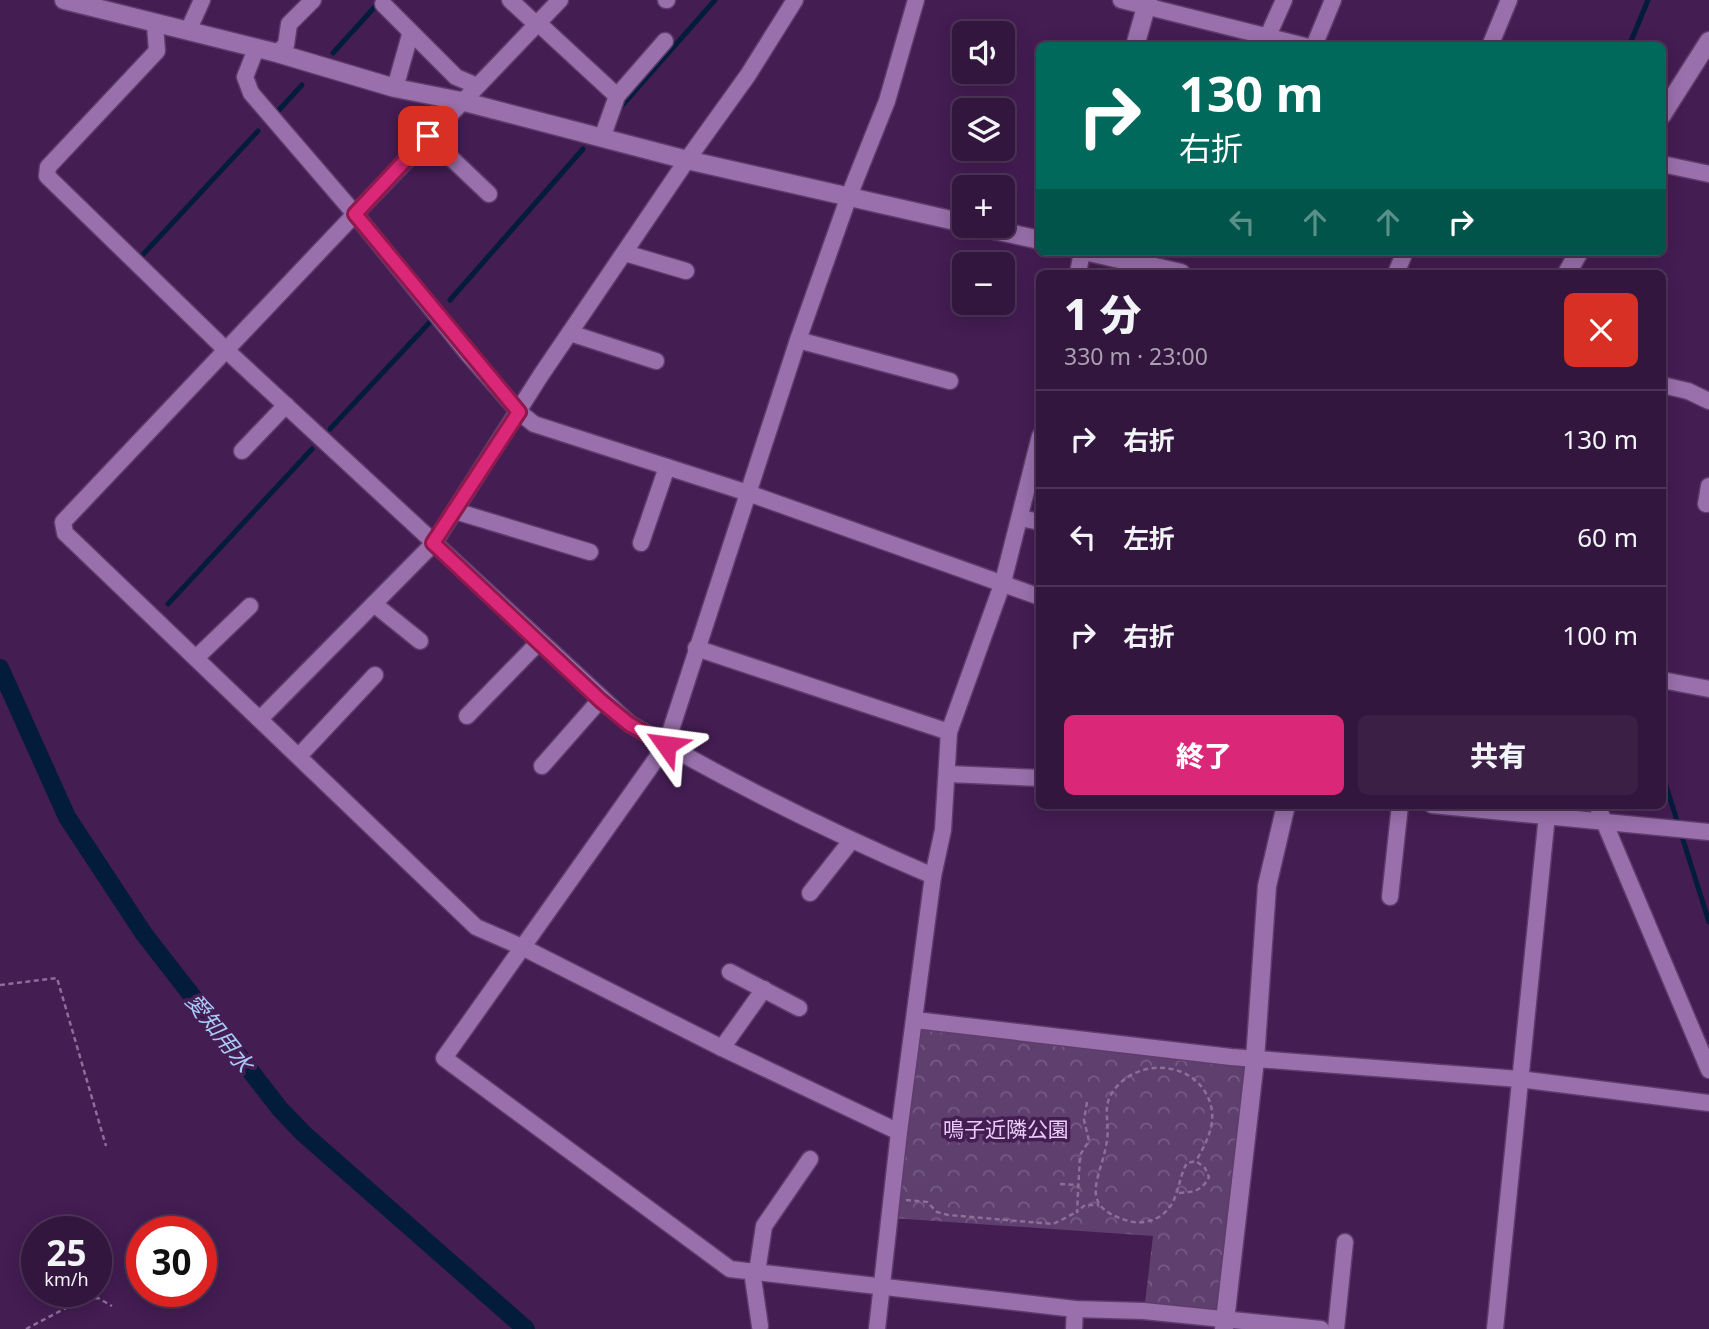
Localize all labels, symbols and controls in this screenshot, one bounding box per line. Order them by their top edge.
map controls [952,21,1015,315]
button: sound [952,21,1015,84]
text: 130 m [1179,60,1324,126]
icon: right [1064,70,1155,161]
button: layers [952,98,1015,161]
pin [398,106,458,166]
icon: arrive [409,117,447,155]
text: 右折 [1179,126,1243,169]
button: + [952,175,1015,238]
icon: left [1223,203,1261,241]
icon: ahead [1296,203,1334,241]
icon: ahead [1369,203,1407,241]
icon: right [1442,203,1480,241]
button: − [952,252,1015,315]
text: 1 分 [1064,285,1141,342]
button: close [1564,293,1638,367]
text: 330 m · 23:00 [1064,340,1208,372]
icon: right [1064,420,1102,458]
text: 130 m [1562,421,1638,457]
text: 右折 [1123,422,1175,458]
icon: left [1064,518,1102,556]
text: 60 m [1577,519,1638,555]
text: 左折 [1123,520,1175,556]
icon: right [1064,616,1102,654]
text: 100 m [1562,617,1638,653]
text: 右折 [1123,618,1175,654]
position arrow [629,708,703,782]
button: 終了 [1064,715,1344,795]
button: 共有 [1358,715,1638,795]
water label: 愛知用水 [179,986,263,1080]
park label: 鳴子近隣公園 [943,1115,1069,1143]
speed limit sign: 30 [126,1216,217,1307]
text: 25 [46,1229,87,1276]
text: km/h [44,1267,89,1291]

